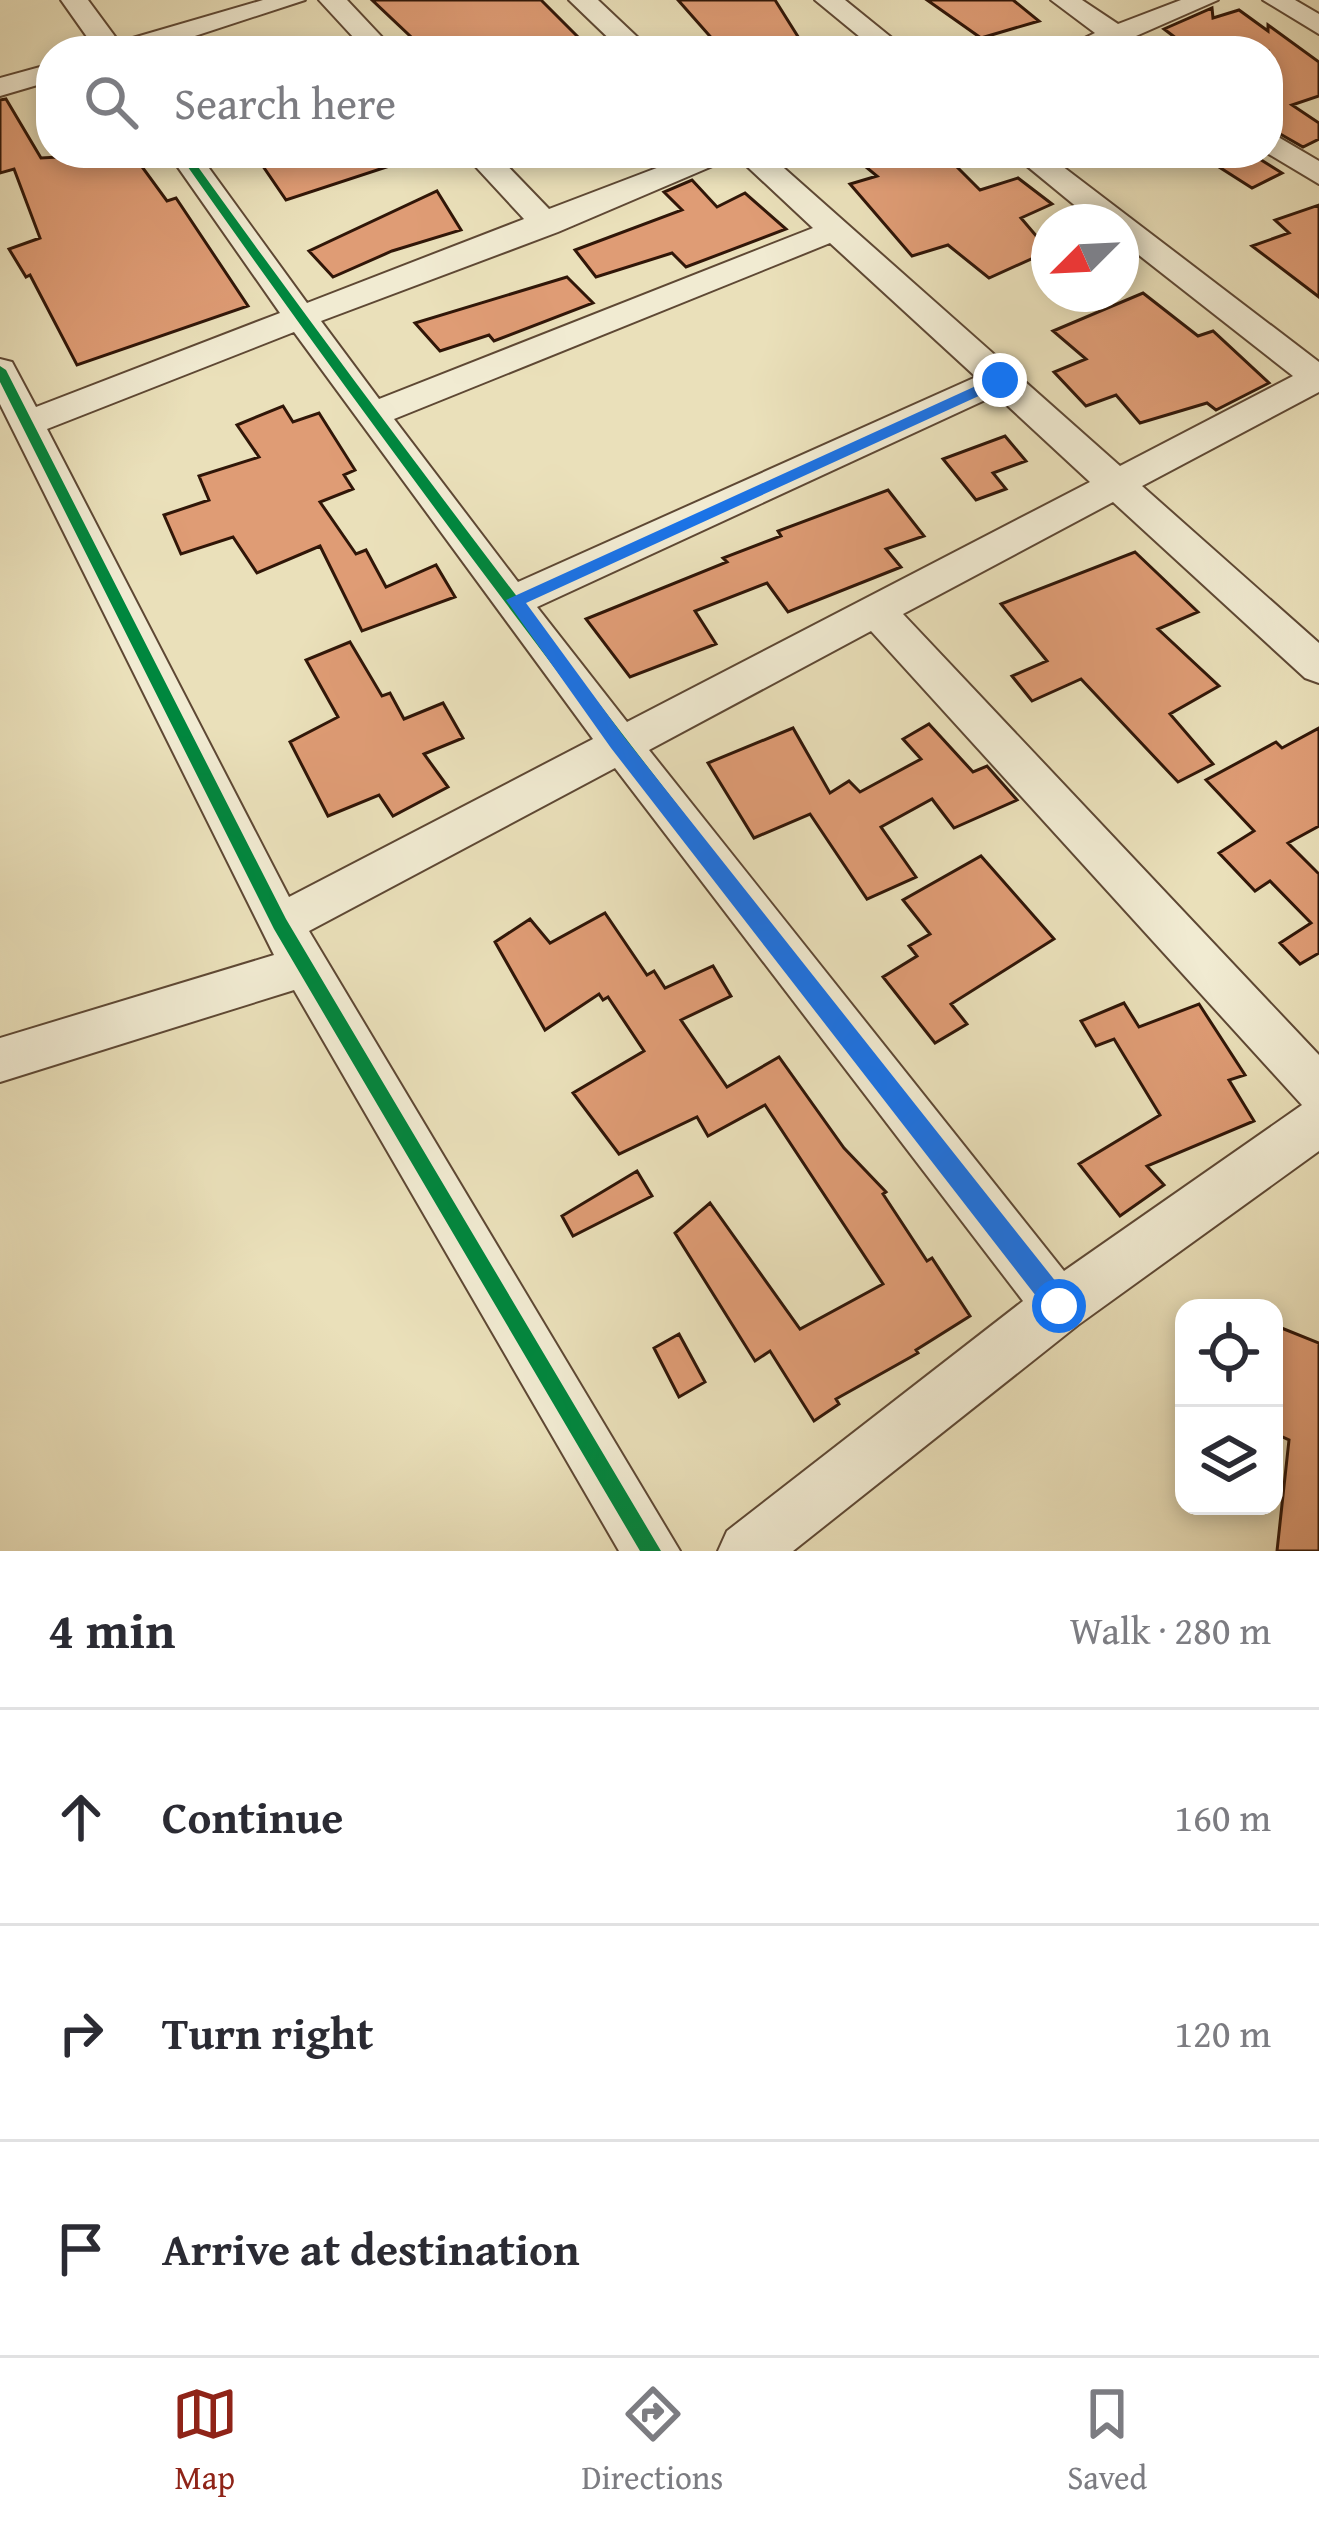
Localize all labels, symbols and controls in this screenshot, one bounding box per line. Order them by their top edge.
search box [36,36,1283,168]
icon: search [78,69,144,135]
text: Search here [174,70,396,135]
north arrow [1031,204,1139,312]
route end [973,353,1027,407]
route start [1032,1279,1086,1333]
map controls [1175,1299,1283,1515]
button: locate [1175,1299,1283,1407]
button: layers [1175,1407,1283,1515]
text: 4 min [48,1592,175,1667]
text: Walk · 280 m [1070,1601,1271,1658]
icon: ahead [48,1784,114,1850]
text: Continue [162,1784,343,1849]
text: 160 m [1174,1788,1271,1845]
icon: right [48,2000,114,2066]
text: Turn right [162,2000,374,2065]
text: 120 m [1174,2004,1271,2061]
icon: arrive [48,2216,114,2282]
text: Arrive at destination [162,2216,580,2281]
tab: Map [172,2381,238,2501]
tab: Directions [582,2381,723,2501]
tab: Saved [1067,2381,1147,2501]

